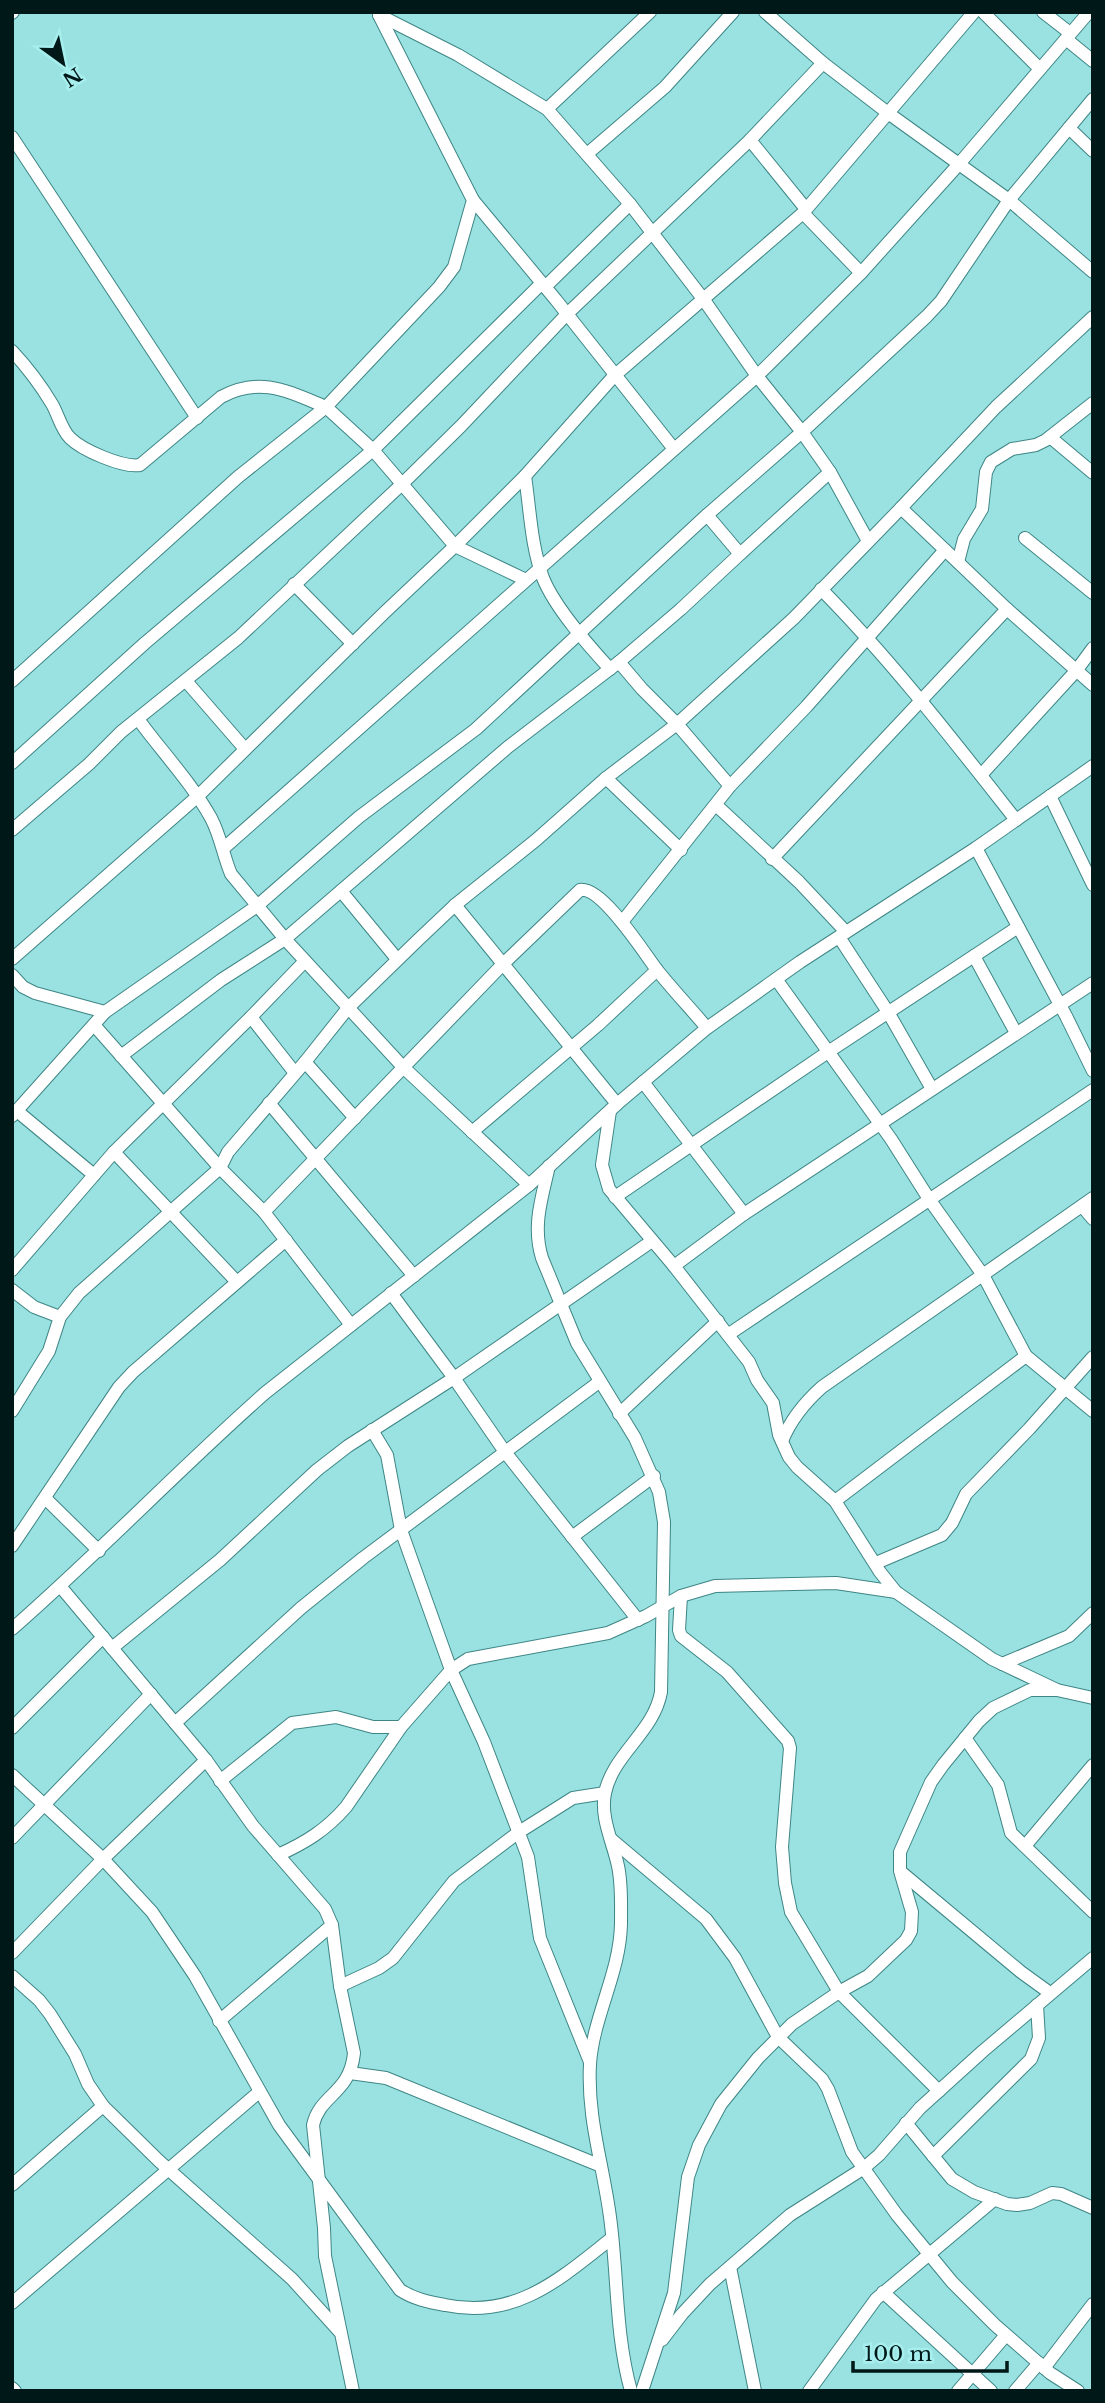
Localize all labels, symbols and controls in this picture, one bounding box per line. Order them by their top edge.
north arrow [28,28,98,98]
text: N [58,62,86,91]
scale bar [853,2330,1007,2374]
text: 100 m [864,2341,932,2367]

